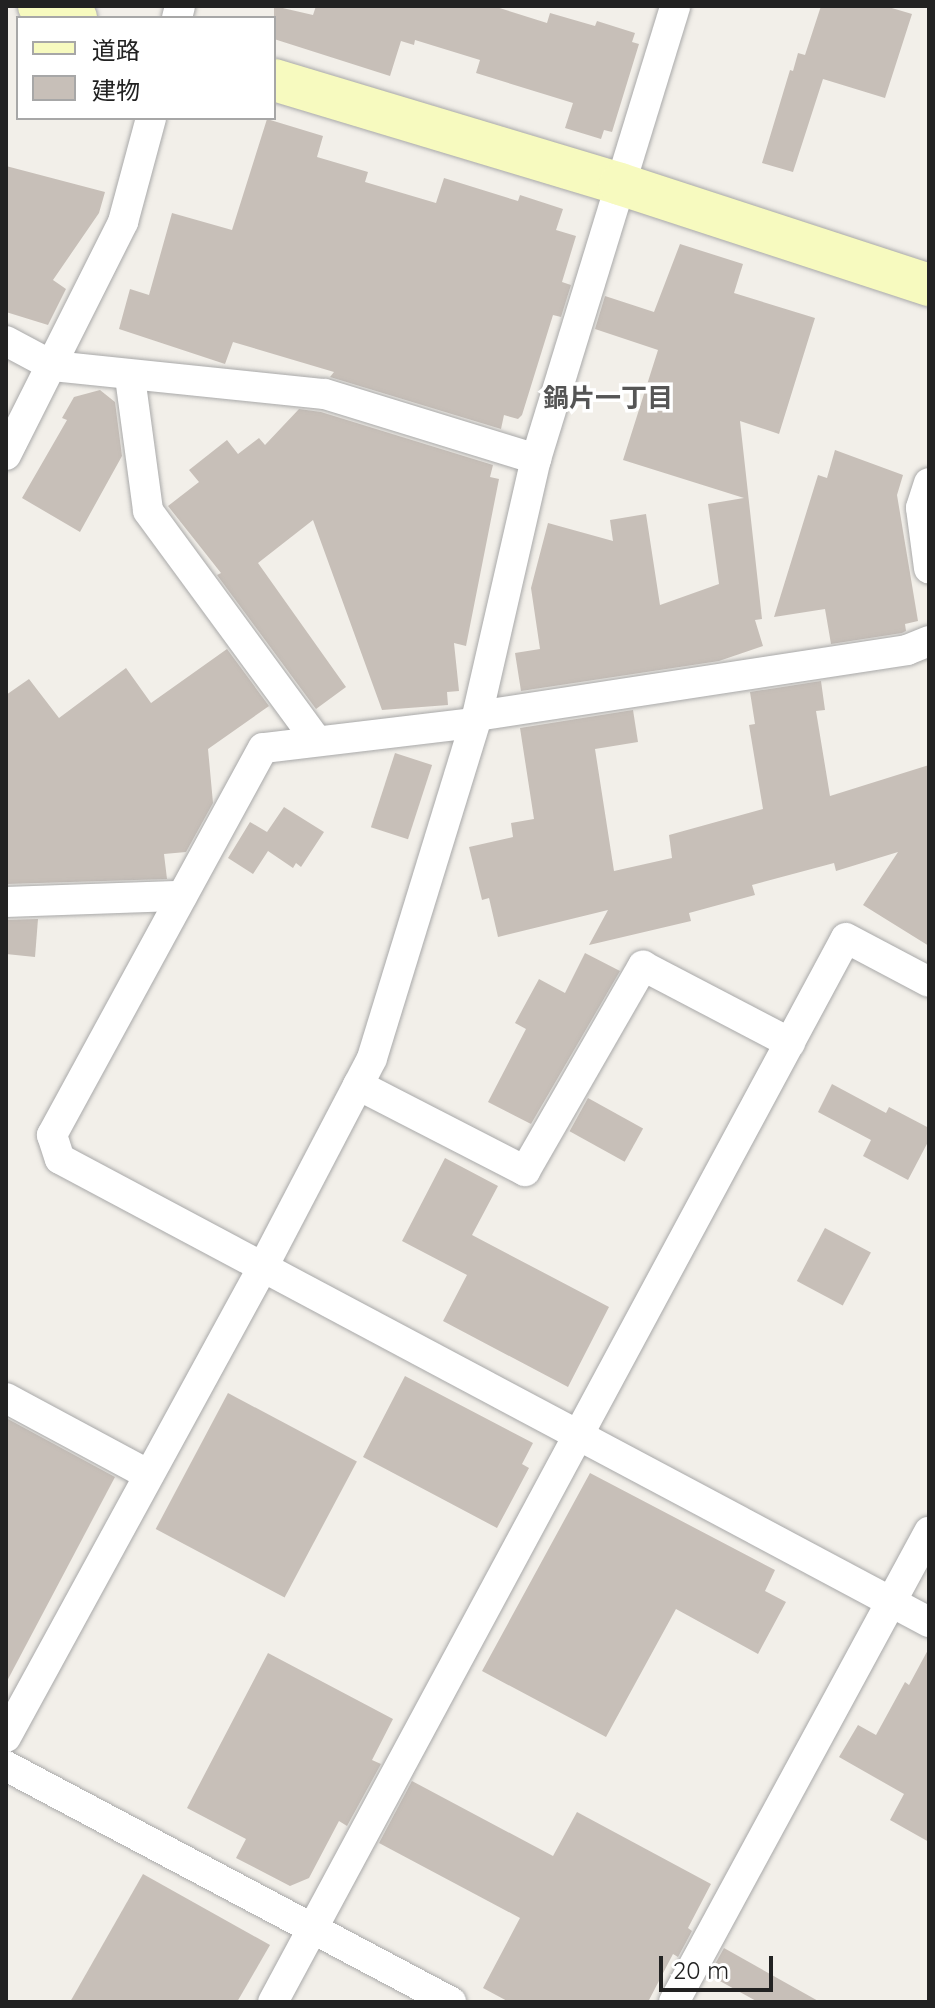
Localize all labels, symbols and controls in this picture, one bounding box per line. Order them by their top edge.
legend [16,16,276,120]
text: 道路 [92,35,140,65]
text: 建物 [92,75,140,105]
district label: 鍋片一丁目 [543,382,673,414]
scale bar [663,1940,777,1990]
text: 20 m [673,1955,729,1985]

